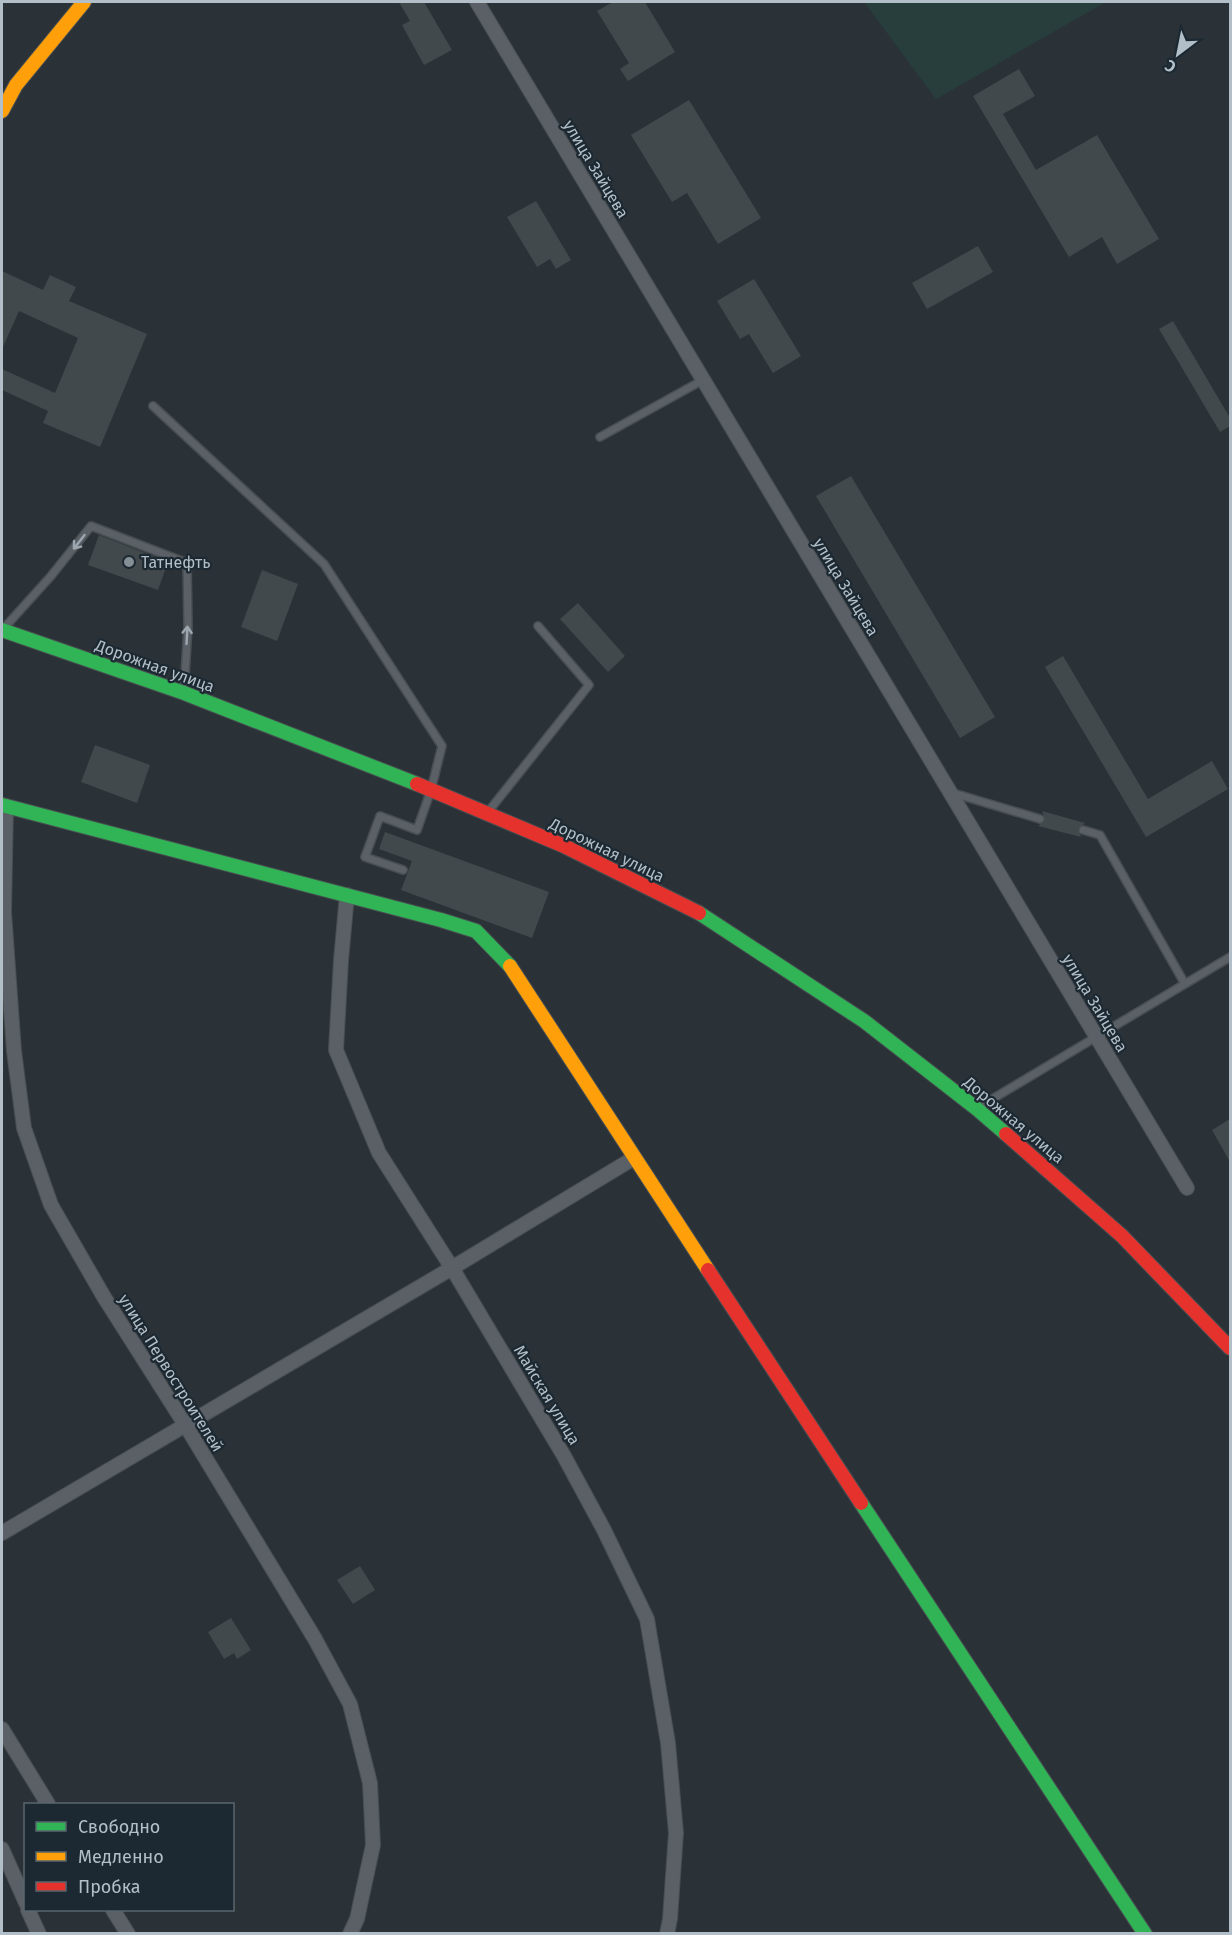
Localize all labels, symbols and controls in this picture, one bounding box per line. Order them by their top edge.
north arrow [1148,24,1208,84]
text: С [1161,55,1179,77]
street label: улица Зайцева [559,117,633,221]
one-way arrow [72,533,85,549]
street label: улица Зайцева [809,535,883,639]
place label: Татнефть [141,553,210,572]
marker: Татнефть [122,555,136,569]
one-way arrow [182,626,193,646]
street label: Дорожная улица [92,635,217,696]
street label: Дорожная улица [546,814,667,886]
street label: улица Зайцева [1058,951,1132,1055]
street label: Дорожная улица [959,1072,1068,1168]
street label: улица Первостроителей [115,1291,227,1455]
street label: Майская улица [510,1342,584,1448]
legend [24,1803,234,1911]
text: Свободно [78,1816,160,1838]
text: Медленно [78,1846,164,1868]
text: Пробка [78,1876,141,1898]

